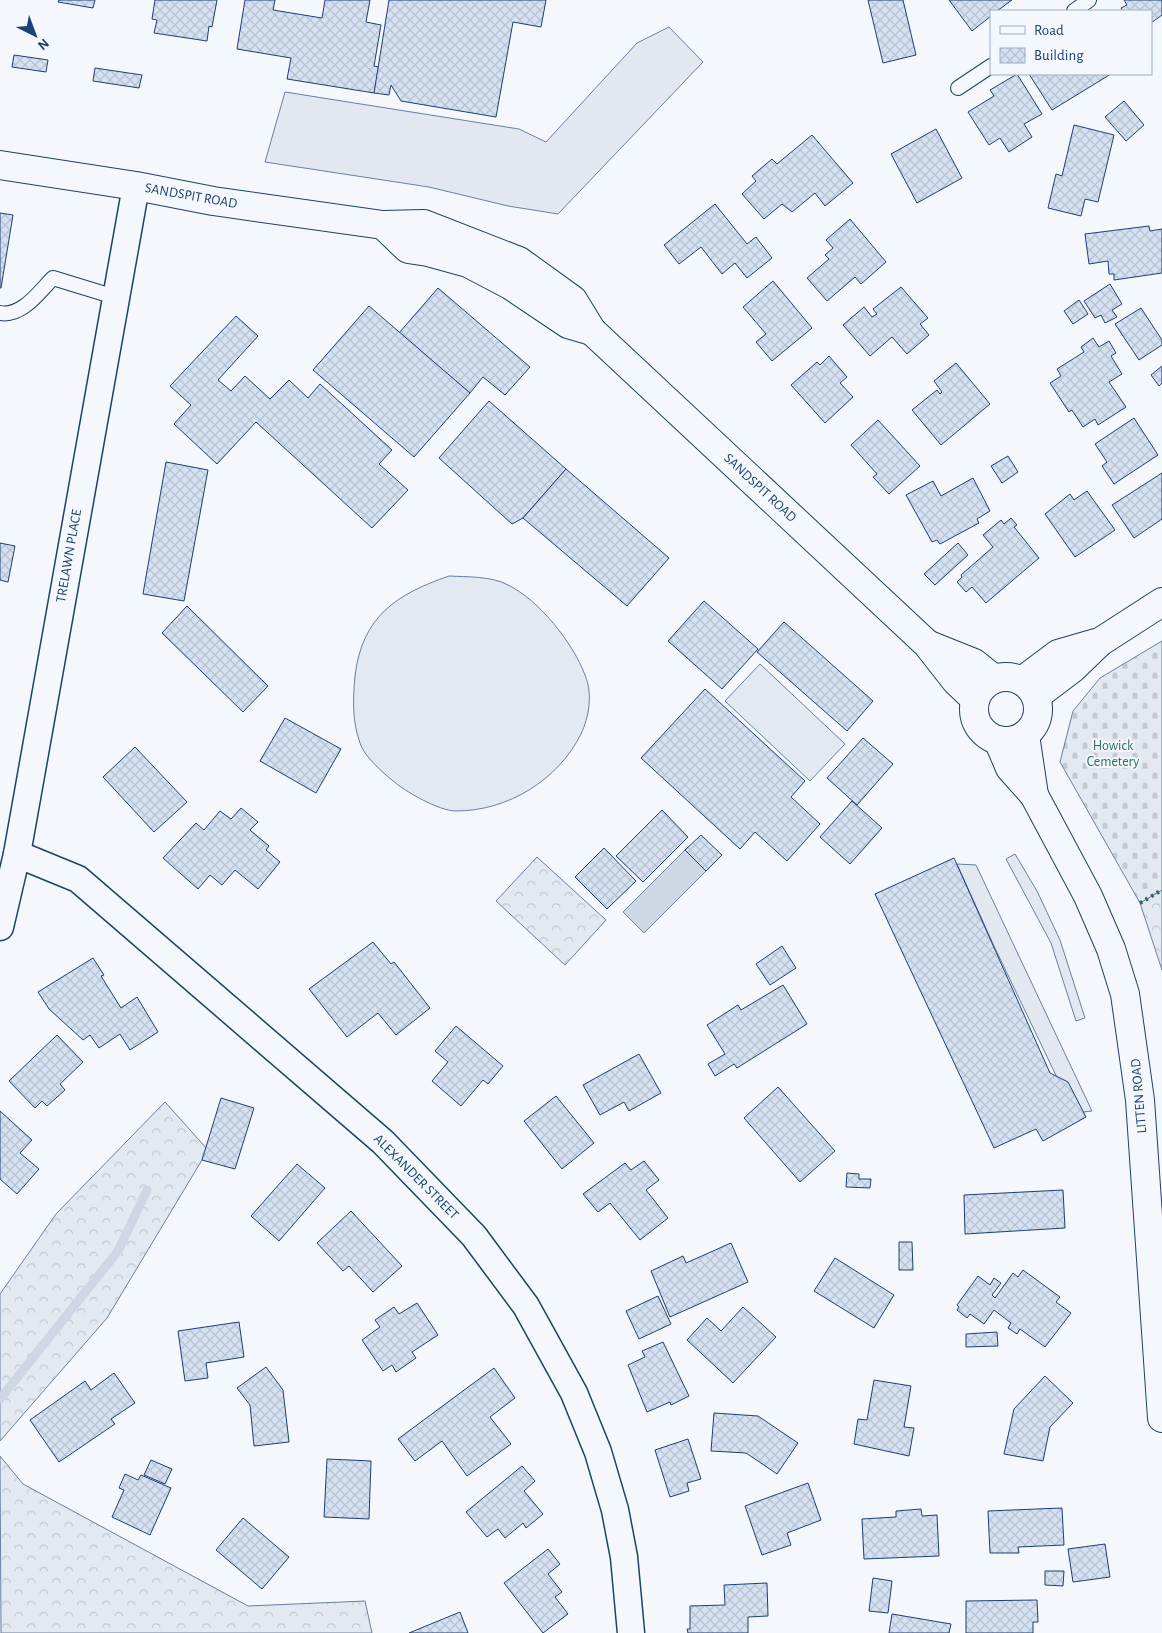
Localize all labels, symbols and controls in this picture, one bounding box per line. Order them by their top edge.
north arrow [10,10,60,60]
legend [990,10,1152,75]
text: Road [1034,23,1064,38]
text: N [35,35,51,52]
text: Building [1034,48,1084,63]
street label: SANDSPIT ROAD [144,181,238,211]
street label: SANDSPIT ROAD [721,451,799,525]
street label: TRELAWN PLACE [54,508,84,604]
park label: Howick Cemetery [1087,739,1139,769]
street label: LITTEN ROAD [1129,1058,1149,1134]
street label: ALEXANDER STREET [371,1132,461,1222]

